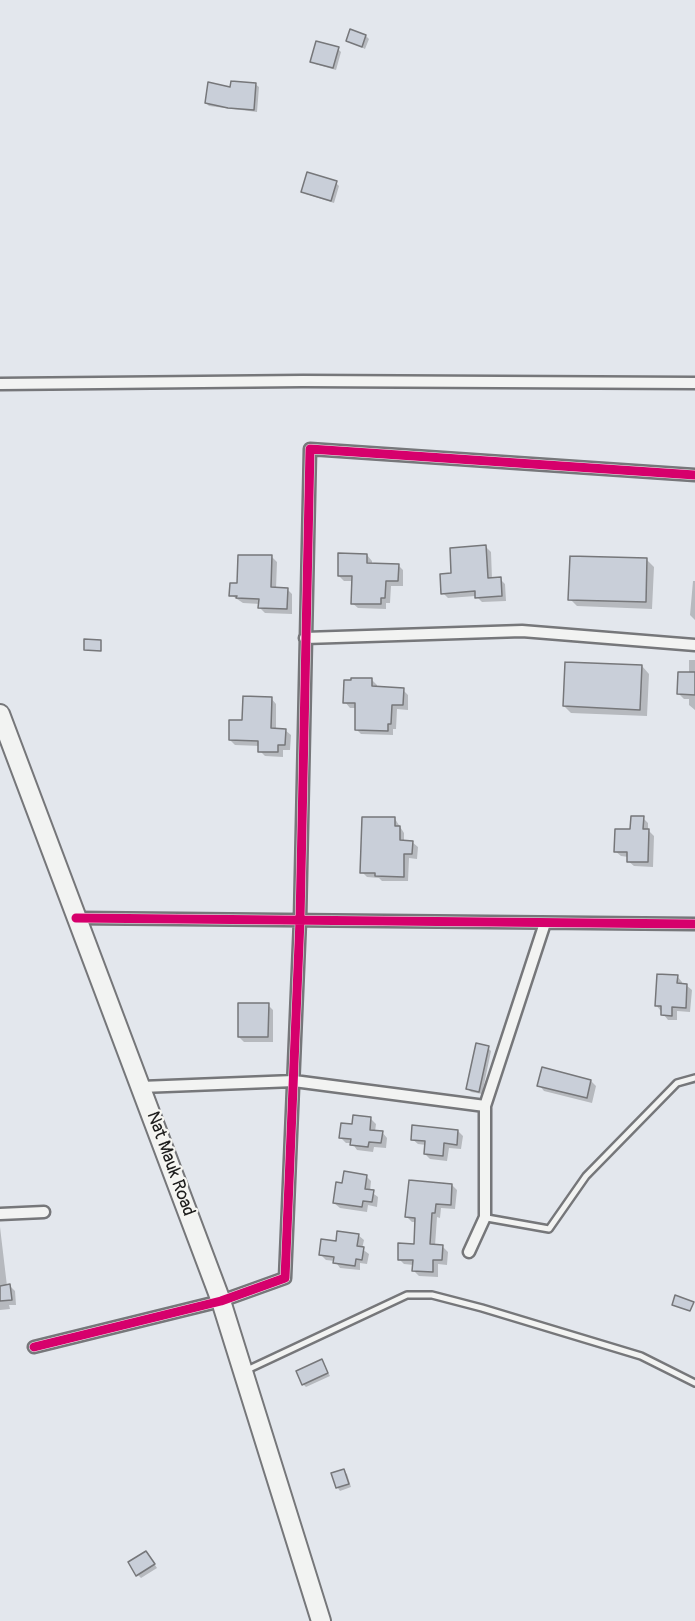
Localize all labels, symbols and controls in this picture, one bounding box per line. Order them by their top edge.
street label: Nat Mauk Road [141,1109,199,1219]

